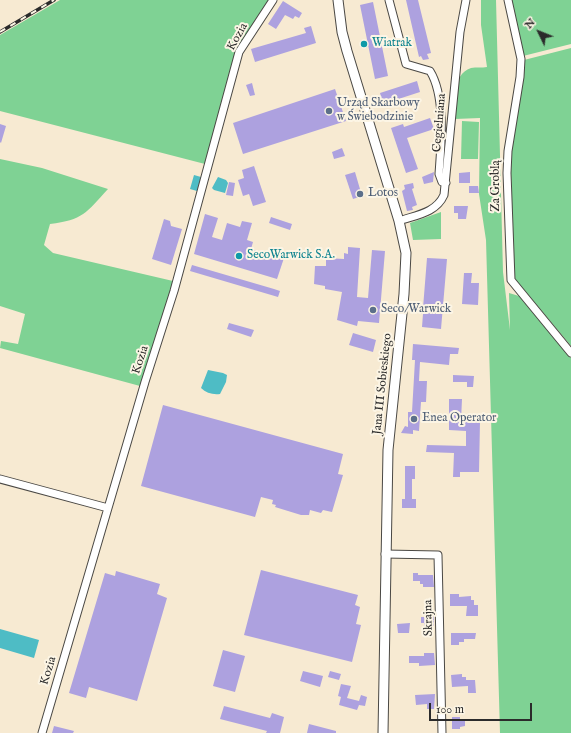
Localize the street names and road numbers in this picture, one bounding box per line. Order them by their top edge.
street label: Kozia [225,21,251,53]
street label: Cegielniana [430,93,450,153]
street label: Za Groblą [490,160,504,212]
street label: Jana III Sobieskiego [371,333,395,435]
street label: Kozia [130,344,152,376]
street label: Skrajna [421,600,437,636]
street label: Kozia [38,655,60,687]

